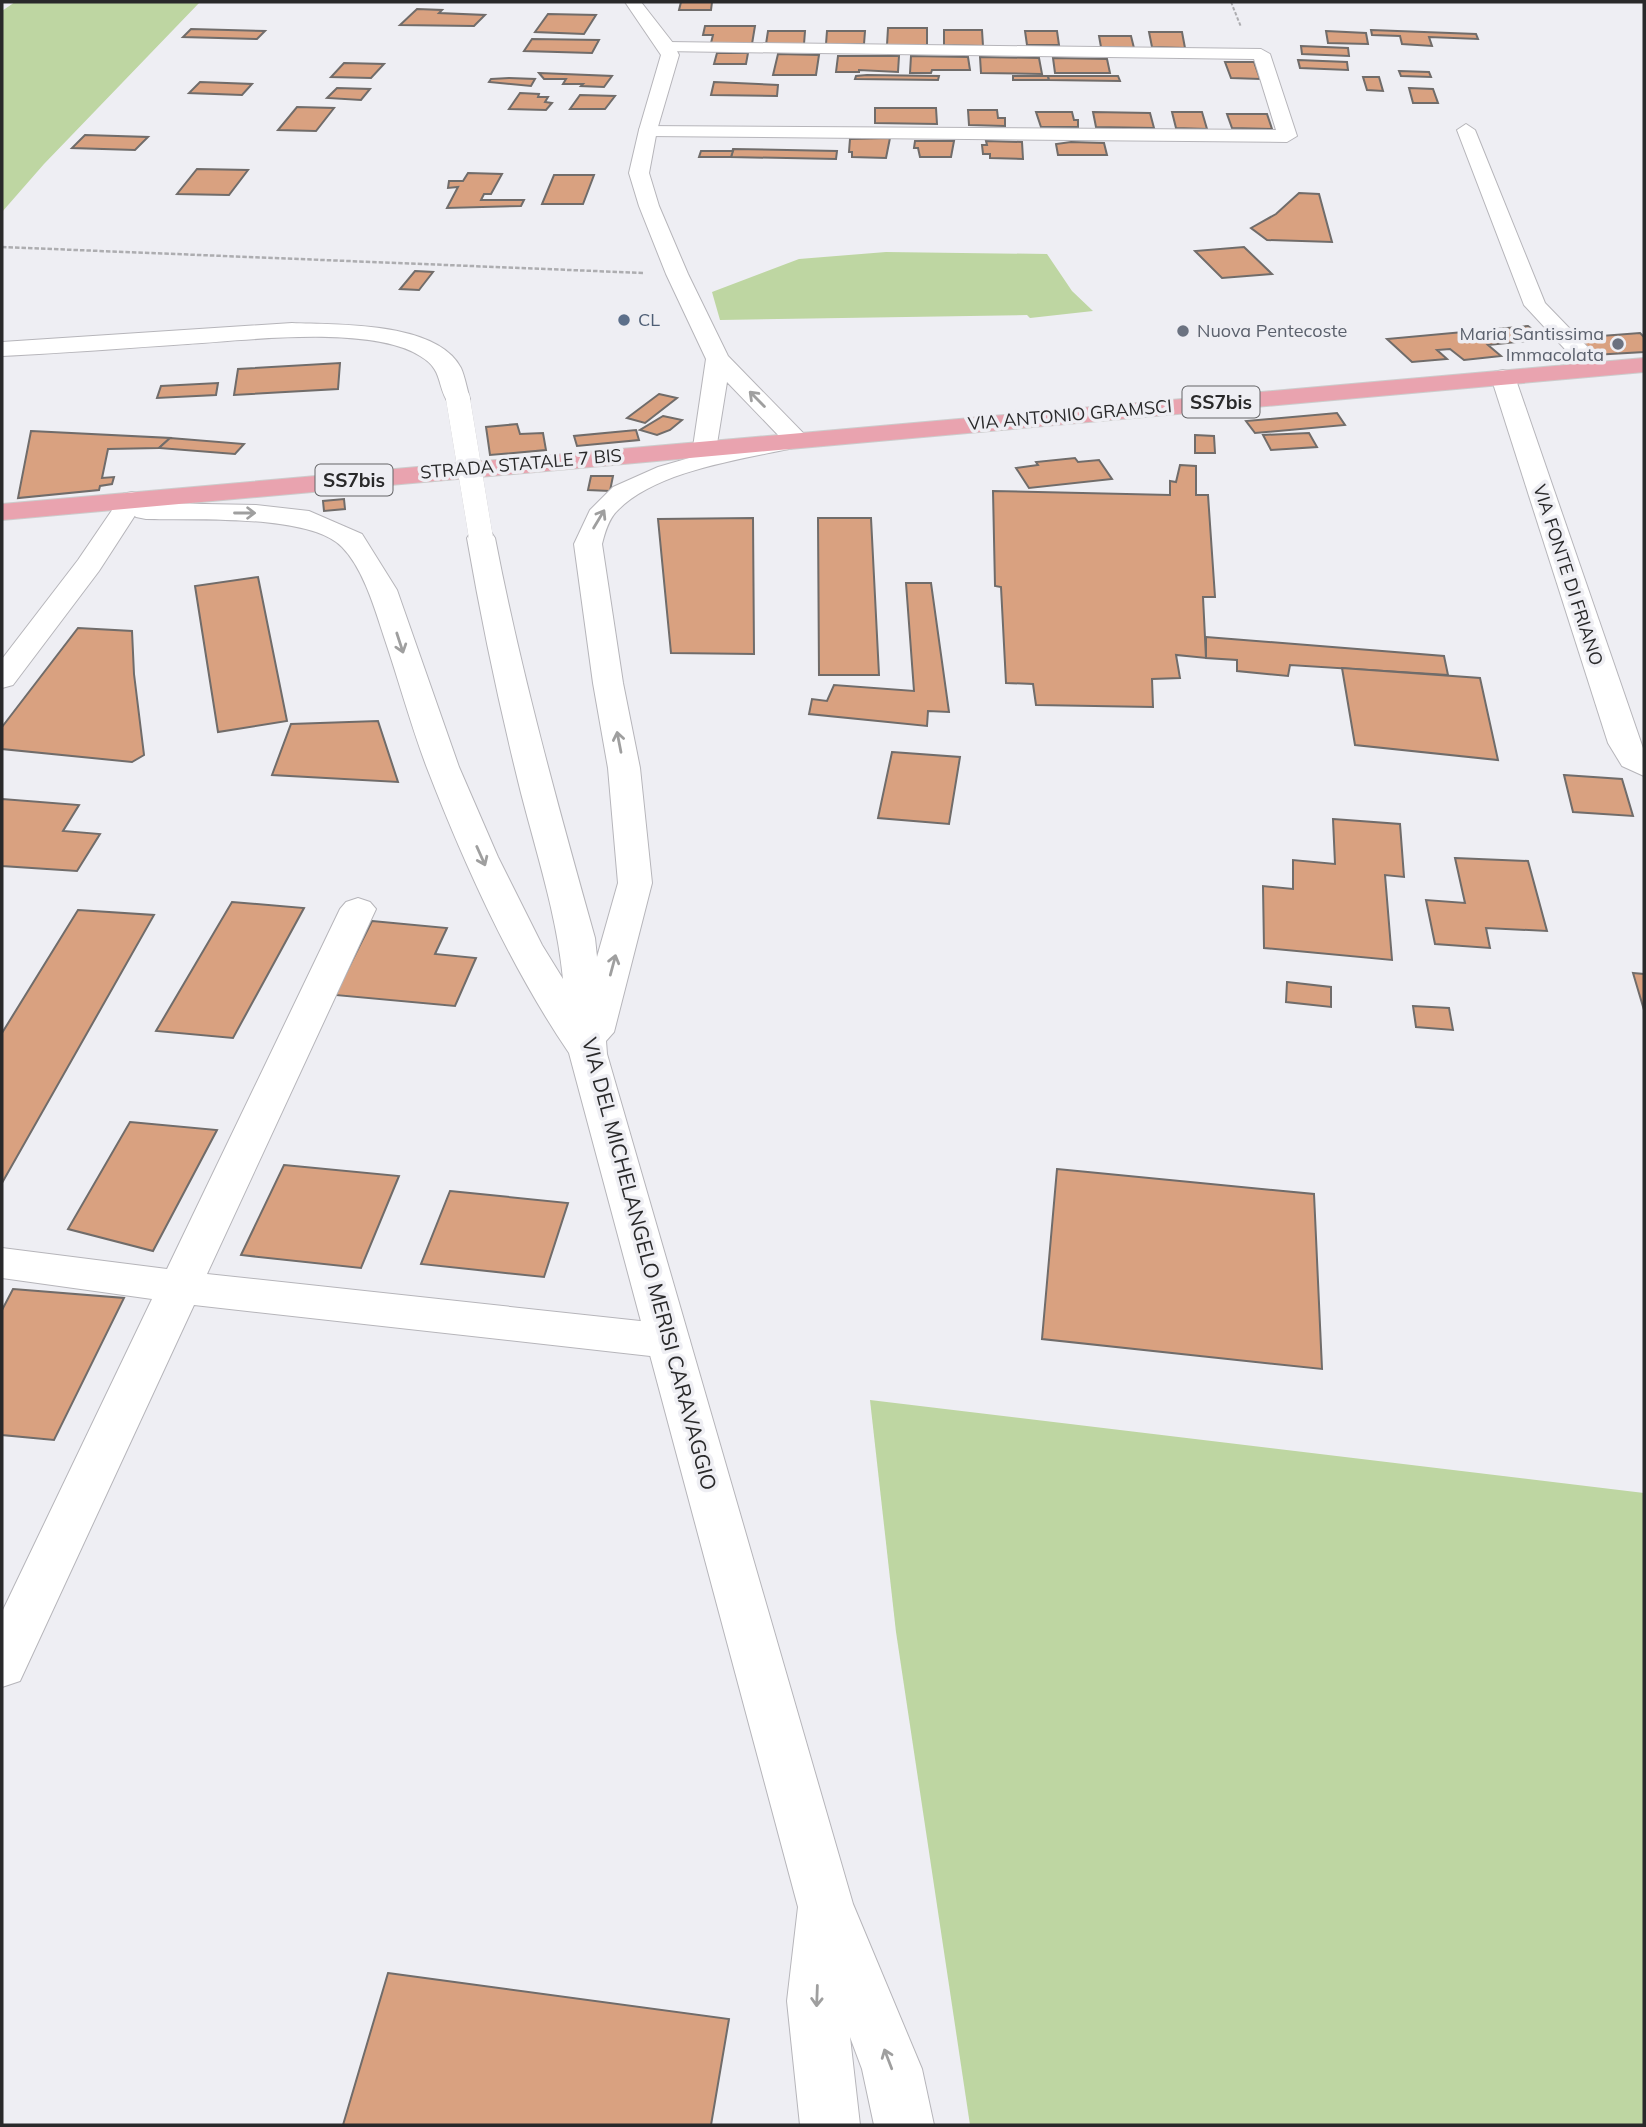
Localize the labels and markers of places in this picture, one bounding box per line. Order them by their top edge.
place label: CL [638,308,660,331]
marker: CL [616,312,632,328]
place label: Nuova Pentecoste [1197,319,1347,342]
place label: Maria Santissima Immacolata [1460,322,1604,366]
marker: Nuova Pentecoste [1175,323,1191,339]
marker: Maria Santissima Immacolata [1610,336,1626,352]

